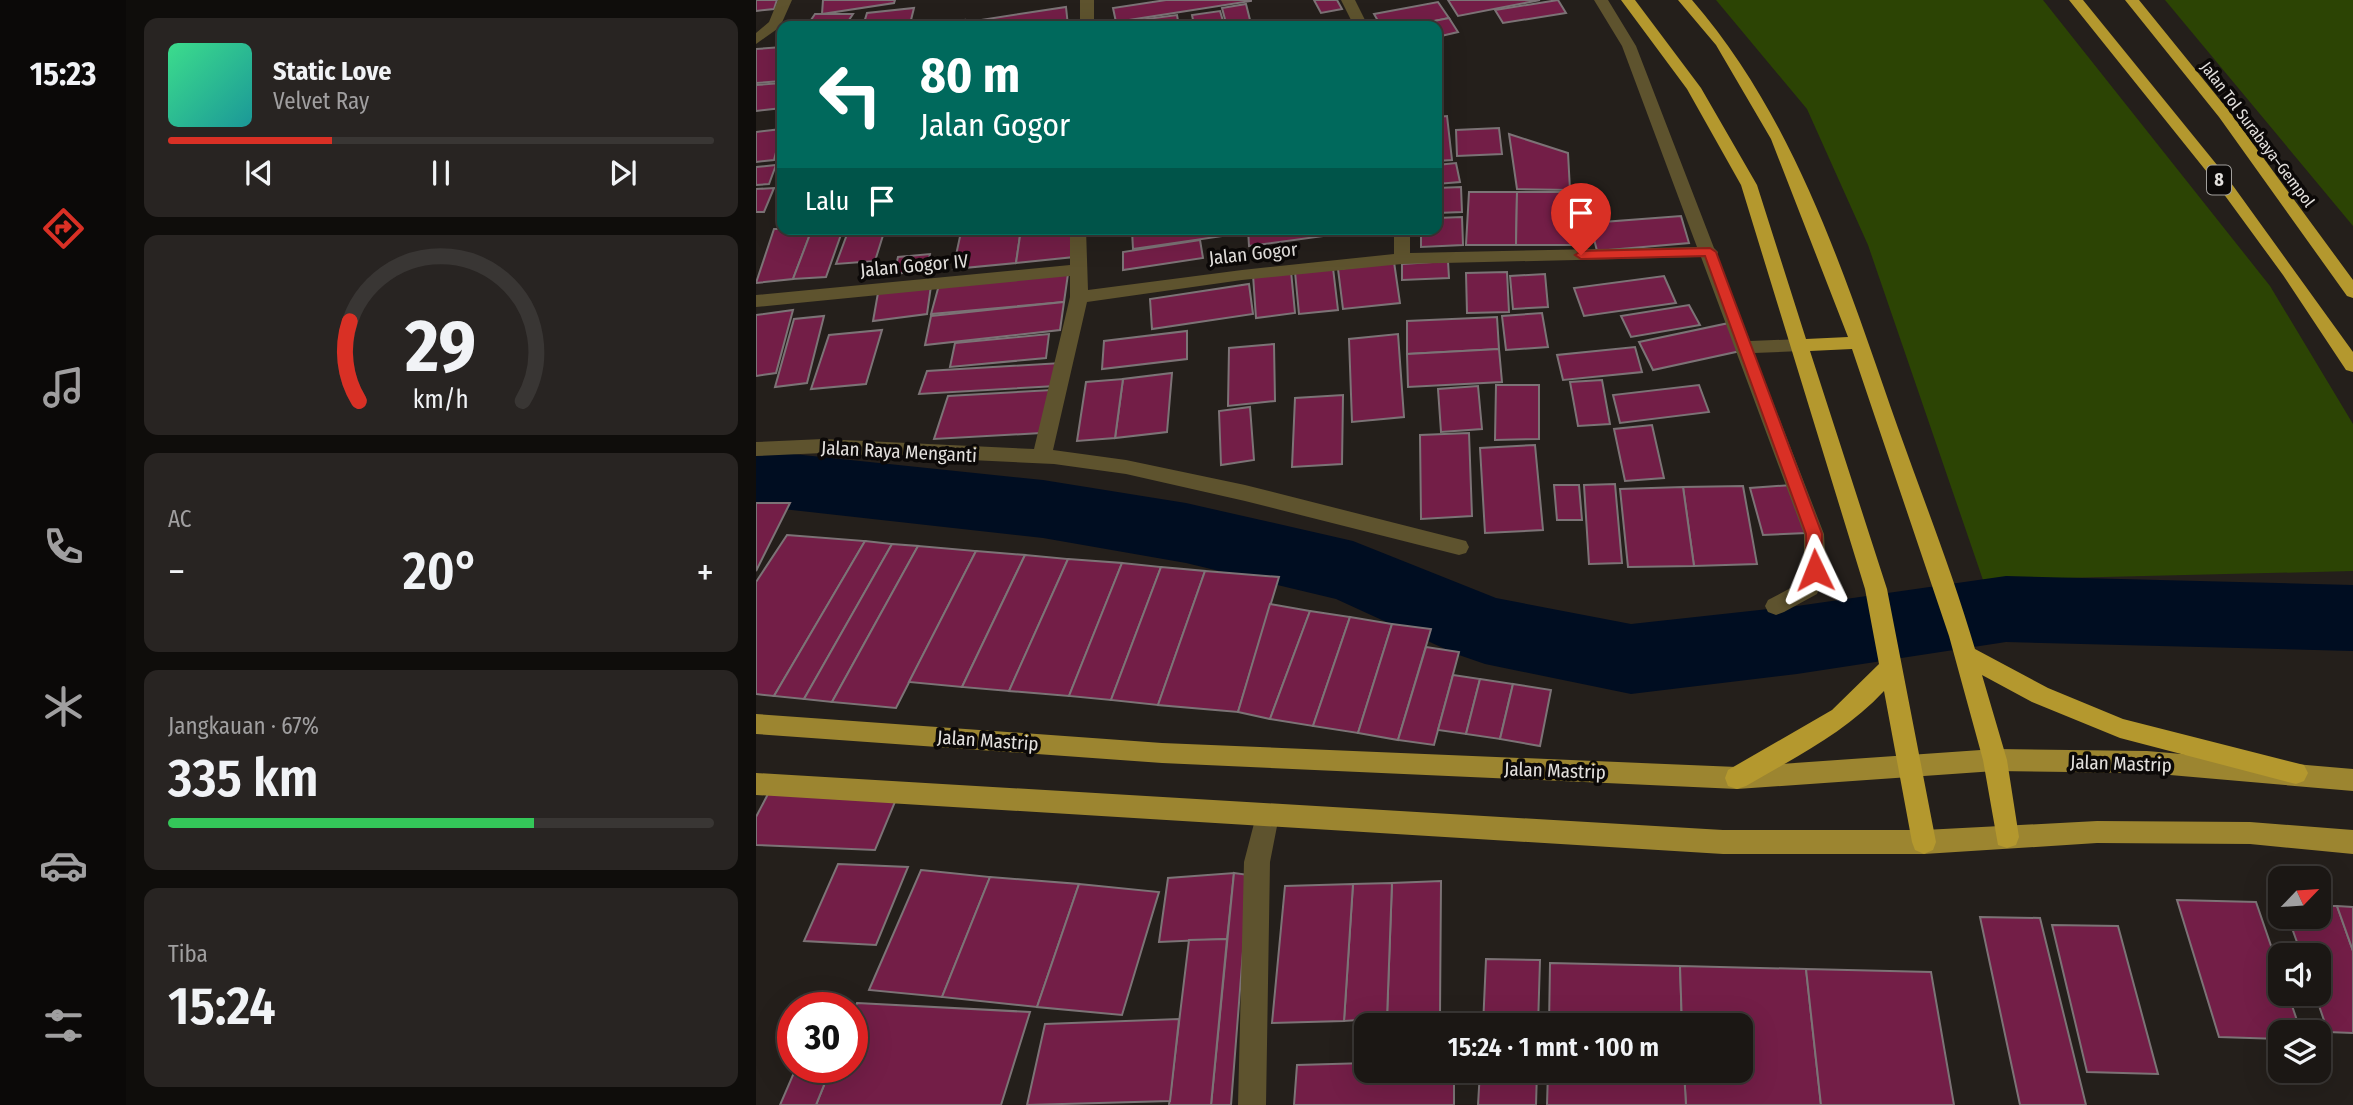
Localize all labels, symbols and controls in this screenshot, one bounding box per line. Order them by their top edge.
text: 80 m [920,46,1020,105]
icon: left [805,49,896,140]
text: 15:23 [30,55,96,93]
text: Static Love [273,56,391,87]
street label: Jalan Tol Surabaya–Gempol [2197,58,2318,211]
text: Velvet Ray [273,87,369,115]
text: Jalan Gogor [920,106,1070,144]
icon: previous [240,154,278,192]
icon: pause [422,154,460,192]
icon: next [604,154,642,192]
road number: 8 [2207,166,2231,195]
icon: arrive [863,182,901,220]
pin [1551,183,1611,255]
text: Lalu [805,186,849,217]
icon: arrive [1562,194,1600,232]
icon: directions [39,204,88,253]
street label: Jalan Gogor [1208,237,1299,270]
street label: Jalan Gogor IV [859,249,969,282]
text: 29 [405,304,476,391]
icon: music [39,363,88,412]
text: km/h [413,385,469,415]
street label: Jalan Raya Menganti [820,436,977,467]
text: AC [168,505,192,533]
icon: phone [39,522,88,571]
position arrow [1778,533,1852,607]
text: 20° [403,540,479,603]
text: − [168,549,185,595]
text: + [697,549,714,595]
icon: climate [39,682,88,731]
text: Jangkauan · 67% [168,712,319,740]
street label: Jalan Mastrip [937,725,1039,756]
text: 335 km [168,747,319,810]
street label: Jalan Mastrip [2070,750,2172,777]
street label: Jalan Mastrip [1504,757,1606,784]
icon: car [39,841,88,890]
north arrow [2268,866,2331,929]
map controls [2268,866,2331,1083]
text: Tiba [168,940,208,968]
button: sound [2268,943,2331,1006]
text: 15:24 [168,975,276,1038]
speed limit sign: 30 [777,992,868,1083]
icon: filters [39,1001,88,1050]
button: layers [2268,1020,2331,1083]
text: 15:24 · 1 mnt · 100 m [1448,1032,1659,1063]

